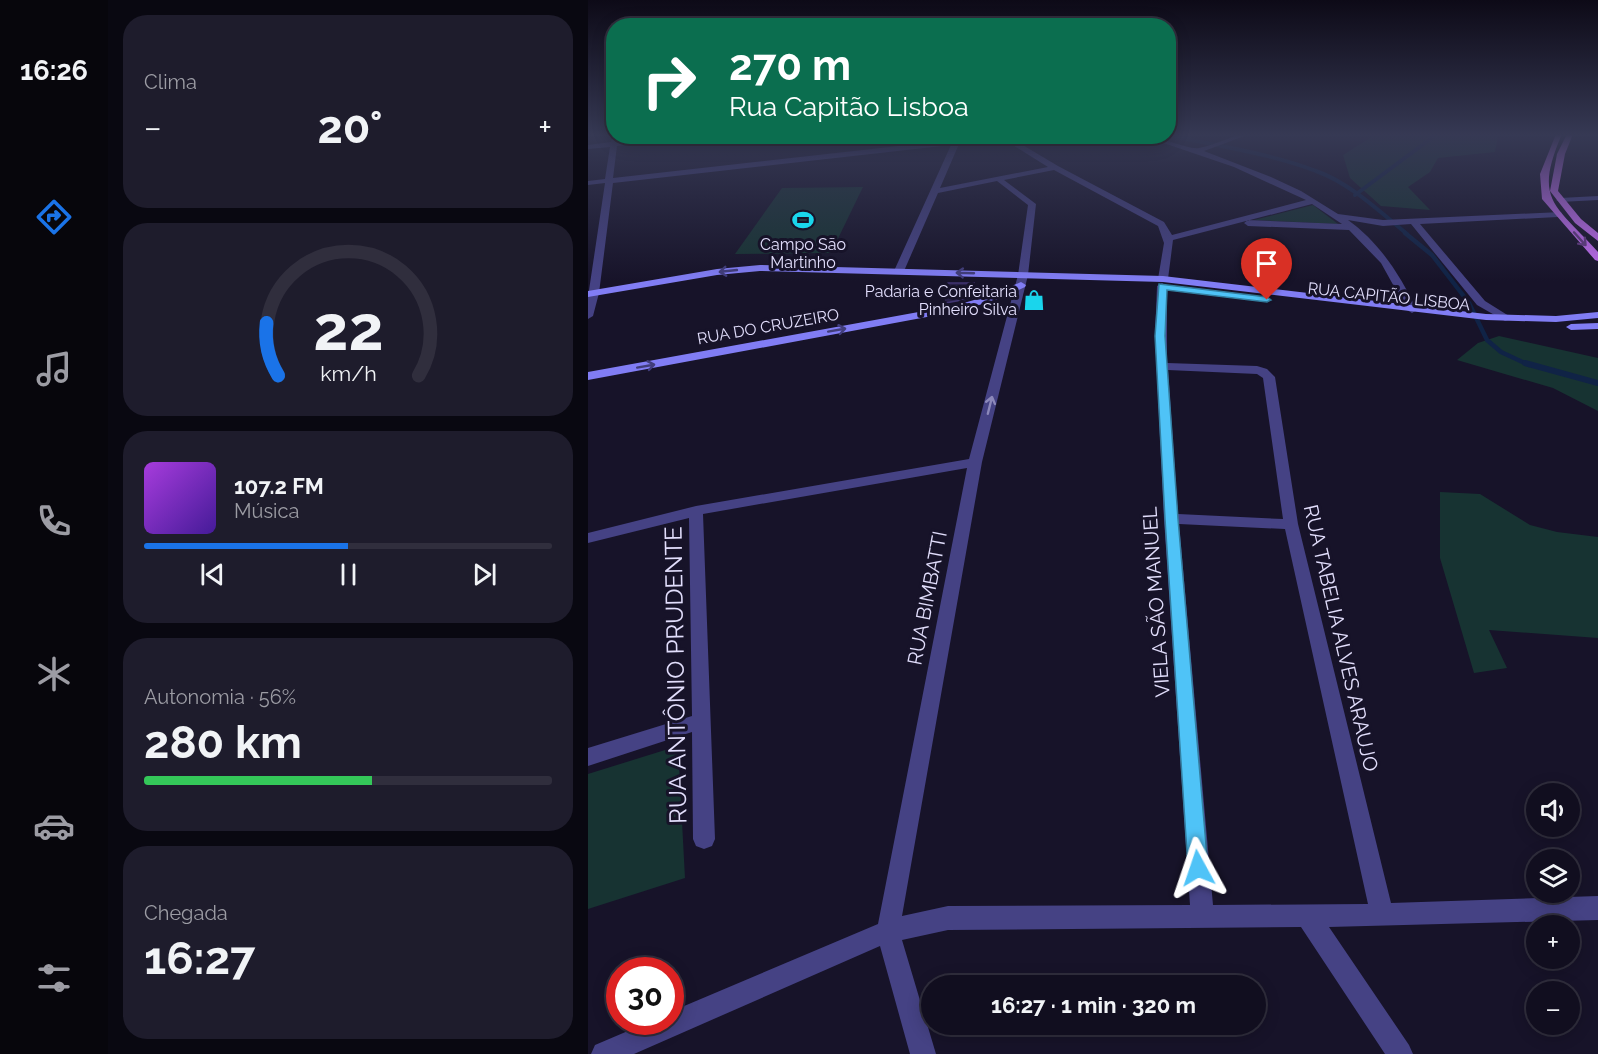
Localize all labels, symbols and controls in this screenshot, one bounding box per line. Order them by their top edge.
text: 270 m [729,41,851,90]
icon: right [630,42,708,120]
text: 16:26 [20,55,88,86]
text: Clima [144,70,197,94]
text: Rua Capitão Lisboa [729,91,969,122]
text: 20° [317,101,383,154]
text: − [144,108,162,147]
text: + [538,108,552,147]
icon: directions [33,196,75,238]
sports icon: Campo São Martinho [791,208,815,232]
one-way arrow [1573,231,1587,246]
place label: Campo São Martinho [760,235,846,272]
pin [1241,238,1292,300]
icon: arrive [1250,247,1283,280]
one-way arrow [719,266,739,277]
one-way arrow [955,268,975,279]
street label: RUA CAPITÃO LISBOA [1307,278,1471,314]
place label: Padaria e Confeitaria Pinheiro Silva [865,282,1017,319]
shop icon: Padaria e Confeitaria Pinheiro Silva [1022,288,1046,312]
text: 22 [313,291,383,365]
street label: RUA DO CRUZEIRO [696,305,841,348]
one-way arrow [827,324,847,335]
icon: music [33,348,75,390]
one-way arrow [635,360,655,371]
text: km/h [320,362,376,387]
one-way arrow [984,396,996,415]
text: 107.2 FM [234,473,324,499]
text: Música [234,499,299,523]
icon: phone [33,500,75,542]
street label: RUA TABELIA ALVES ARAUJO [1299,502,1383,774]
street label: VIELA SÃO MANUEL [1137,506,1175,698]
street label: RUA ANTÔNIO PRUDENTE [658,526,693,824]
street label: RUA BIMBATTI [902,529,952,667]
icon: previous [196,558,229,591]
icon: pause [332,558,365,591]
icon: next [468,558,501,591]
icon: climate [33,653,75,695]
text: Autonomia · 56% [144,685,296,709]
text: 280 km [144,716,302,769]
map controls [1526,783,1580,1035]
button: sound [1526,783,1580,837]
icon: car [33,805,75,847]
position arrow [1166,836,1230,900]
button: layers [1526,849,1580,903]
text: Chegada [144,901,228,925]
button: + [1526,915,1580,969]
text: 16:27 [144,932,255,985]
icon: filters [33,957,75,999]
speed limit sign: 30 [606,957,684,1035]
button: − [1526,981,1580,1035]
text: 16:27 · 1 min · 320 m [991,992,1196,1018]

